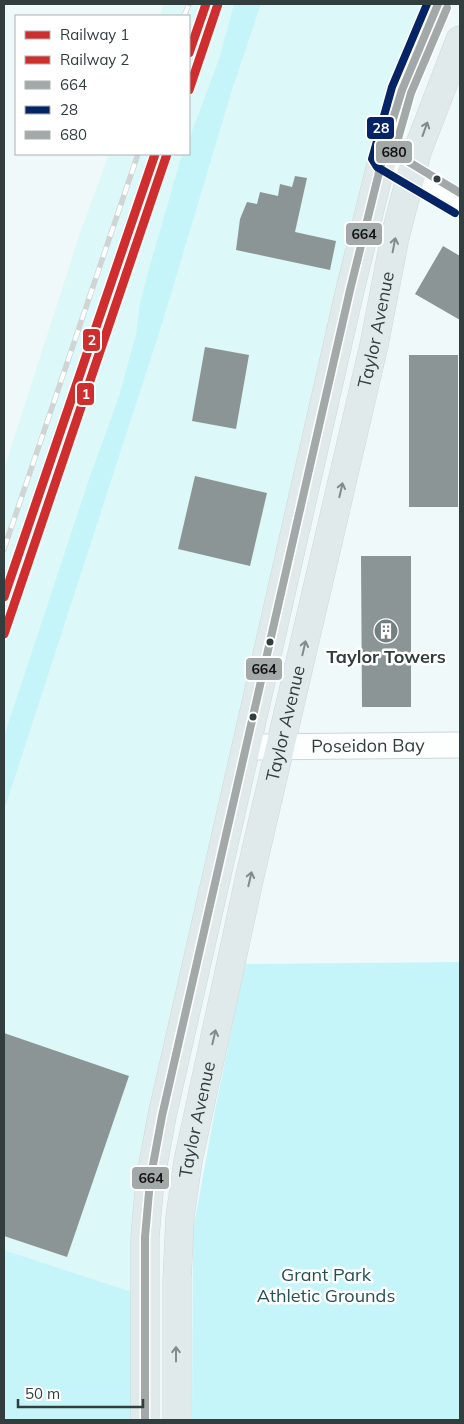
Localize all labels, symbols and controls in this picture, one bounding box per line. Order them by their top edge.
legend [15,15,190,155]
text: Railway 1 [60,25,129,44]
text: Railway 2 [60,50,129,69]
text: 664 [60,75,87,94]
text: 28 [60,100,78,119]
line badge: 28 [366,116,395,140]
text: 28 [373,119,389,137]
one-way arrow [421,122,430,137]
text: 680 [60,125,87,144]
line badge: 680 [375,140,413,164]
text: 680 [381,143,407,161]
unlabelled marker [432,174,442,184]
line badge: 664 [345,222,383,246]
text: 664 [351,225,377,243]
one-way arrow [389,238,399,254]
street label: Taylor Avenue [352,269,399,390]
line badge: 2 [82,328,101,352]
text: 2 [88,331,96,349]
line badge: 1 [76,382,95,406]
text: 1 [82,385,90,403]
one-way arrow [337,482,346,498]
building icon: Taylor Towers [373,618,399,644]
unlabelled marker [265,637,275,647]
one-way arrow [300,640,309,656]
place label: Taylor Towers [326,645,446,668]
line badge: 664 [245,657,283,681]
text: 664 [251,660,277,678]
street label: Taylor Avenue [260,663,310,784]
unlabelled marker [248,712,258,722]
street label: Poseidon Bay [311,733,425,757]
one-way arrow [245,871,255,887]
one-way arrow [210,1030,219,1046]
street label: Taylor Avenue [174,1059,220,1179]
line badge: 664 [131,1166,170,1190]
text: 664 [138,1169,164,1187]
park label: Grant Park Athletic Grounds [257,1263,395,1307]
one-way arrow [171,1346,181,1362]
scale bar [18,1376,142,1408]
text: 50 m [25,1384,60,1403]

